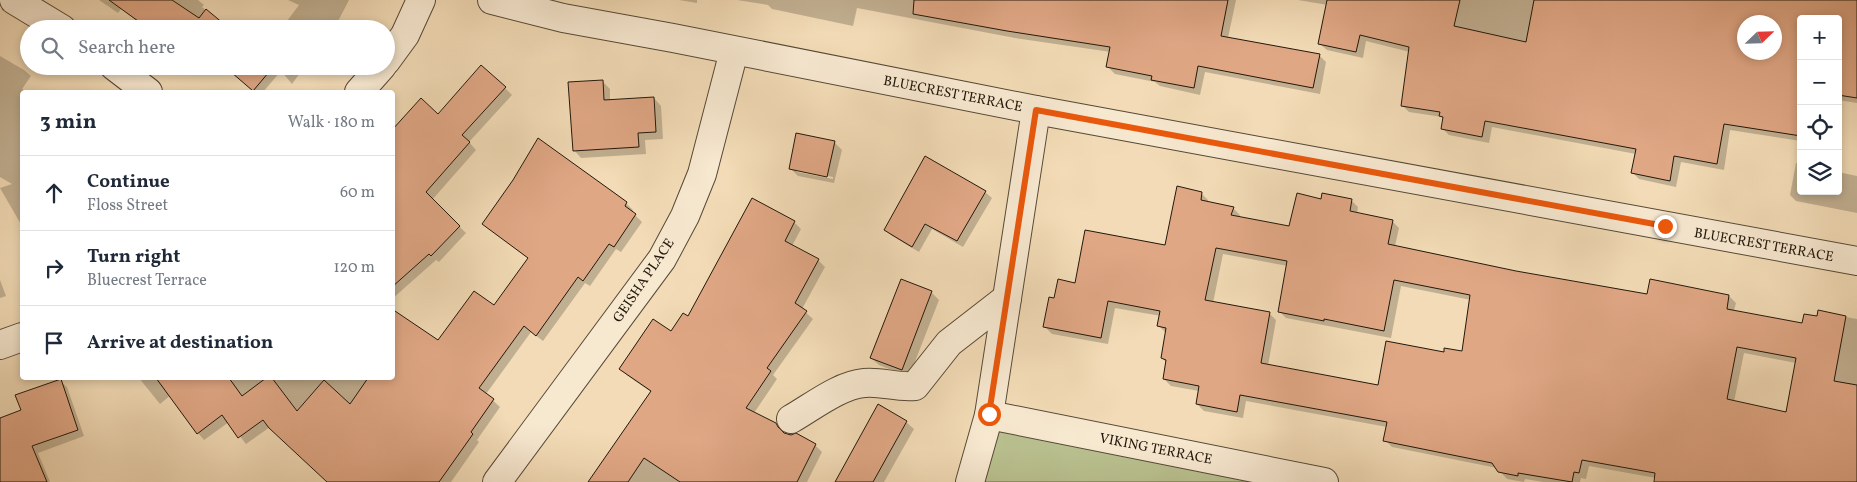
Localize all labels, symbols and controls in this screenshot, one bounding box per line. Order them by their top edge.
north arrow [1737,15,1782,60]
map controls [1797,15,1842,195]
button: + [1797,15,1842,60]
search box [20,20,395,75]
icon: search [38,34,66,62]
text: Search here [78,35,175,61]
button: − [1797,60,1842,105]
street label: BLUECREST TERRACE [881,72,1024,117]
button: locate [1797,105,1842,150]
text: 3 min [40,108,96,137]
text: Walk · 180 m [288,112,375,134]
button: layers [1797,150,1842,195]
text: Continue [87,169,170,195]
icon: ahead [40,179,68,207]
text: 60 m [340,182,375,204]
text: Floss Street [87,195,168,217]
route end [1654,215,1677,238]
street label: BLUECREST TERRACE [1692,224,1835,267]
street label: GEISHA PLACE [609,235,679,327]
text: Turn right [87,244,180,270]
icon: right [40,254,68,282]
text: 120 m [333,257,375,279]
text: Bluecrest Terrace [87,270,207,292]
icon: arrive [40,329,68,357]
text: Arrive at destination [87,330,273,356]
route start [978,403,1001,426]
street label: VIKING TERRACE [1098,429,1214,470]

